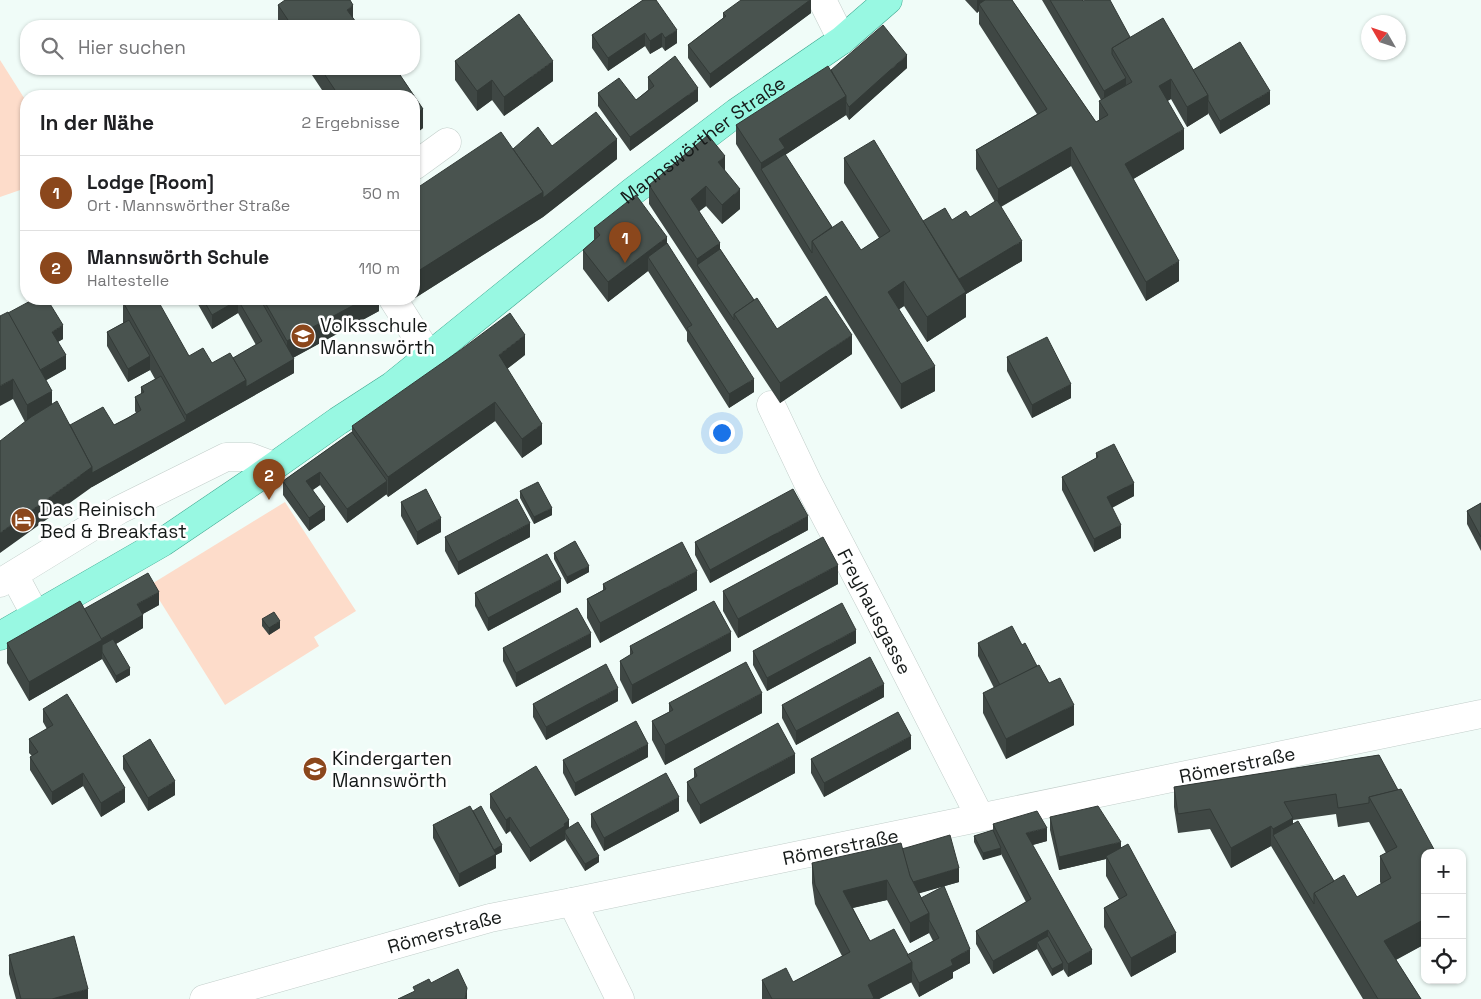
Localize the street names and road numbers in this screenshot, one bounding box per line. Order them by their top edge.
street label: Mannswörther Straße [615,70,790,209]
street label: Freyhausgasse [832,544,918,678]
street label: Römerstraße [1177,740,1297,789]
street label: Römerstraße [780,822,901,871]
street label: Römerstraße [384,903,504,959]

